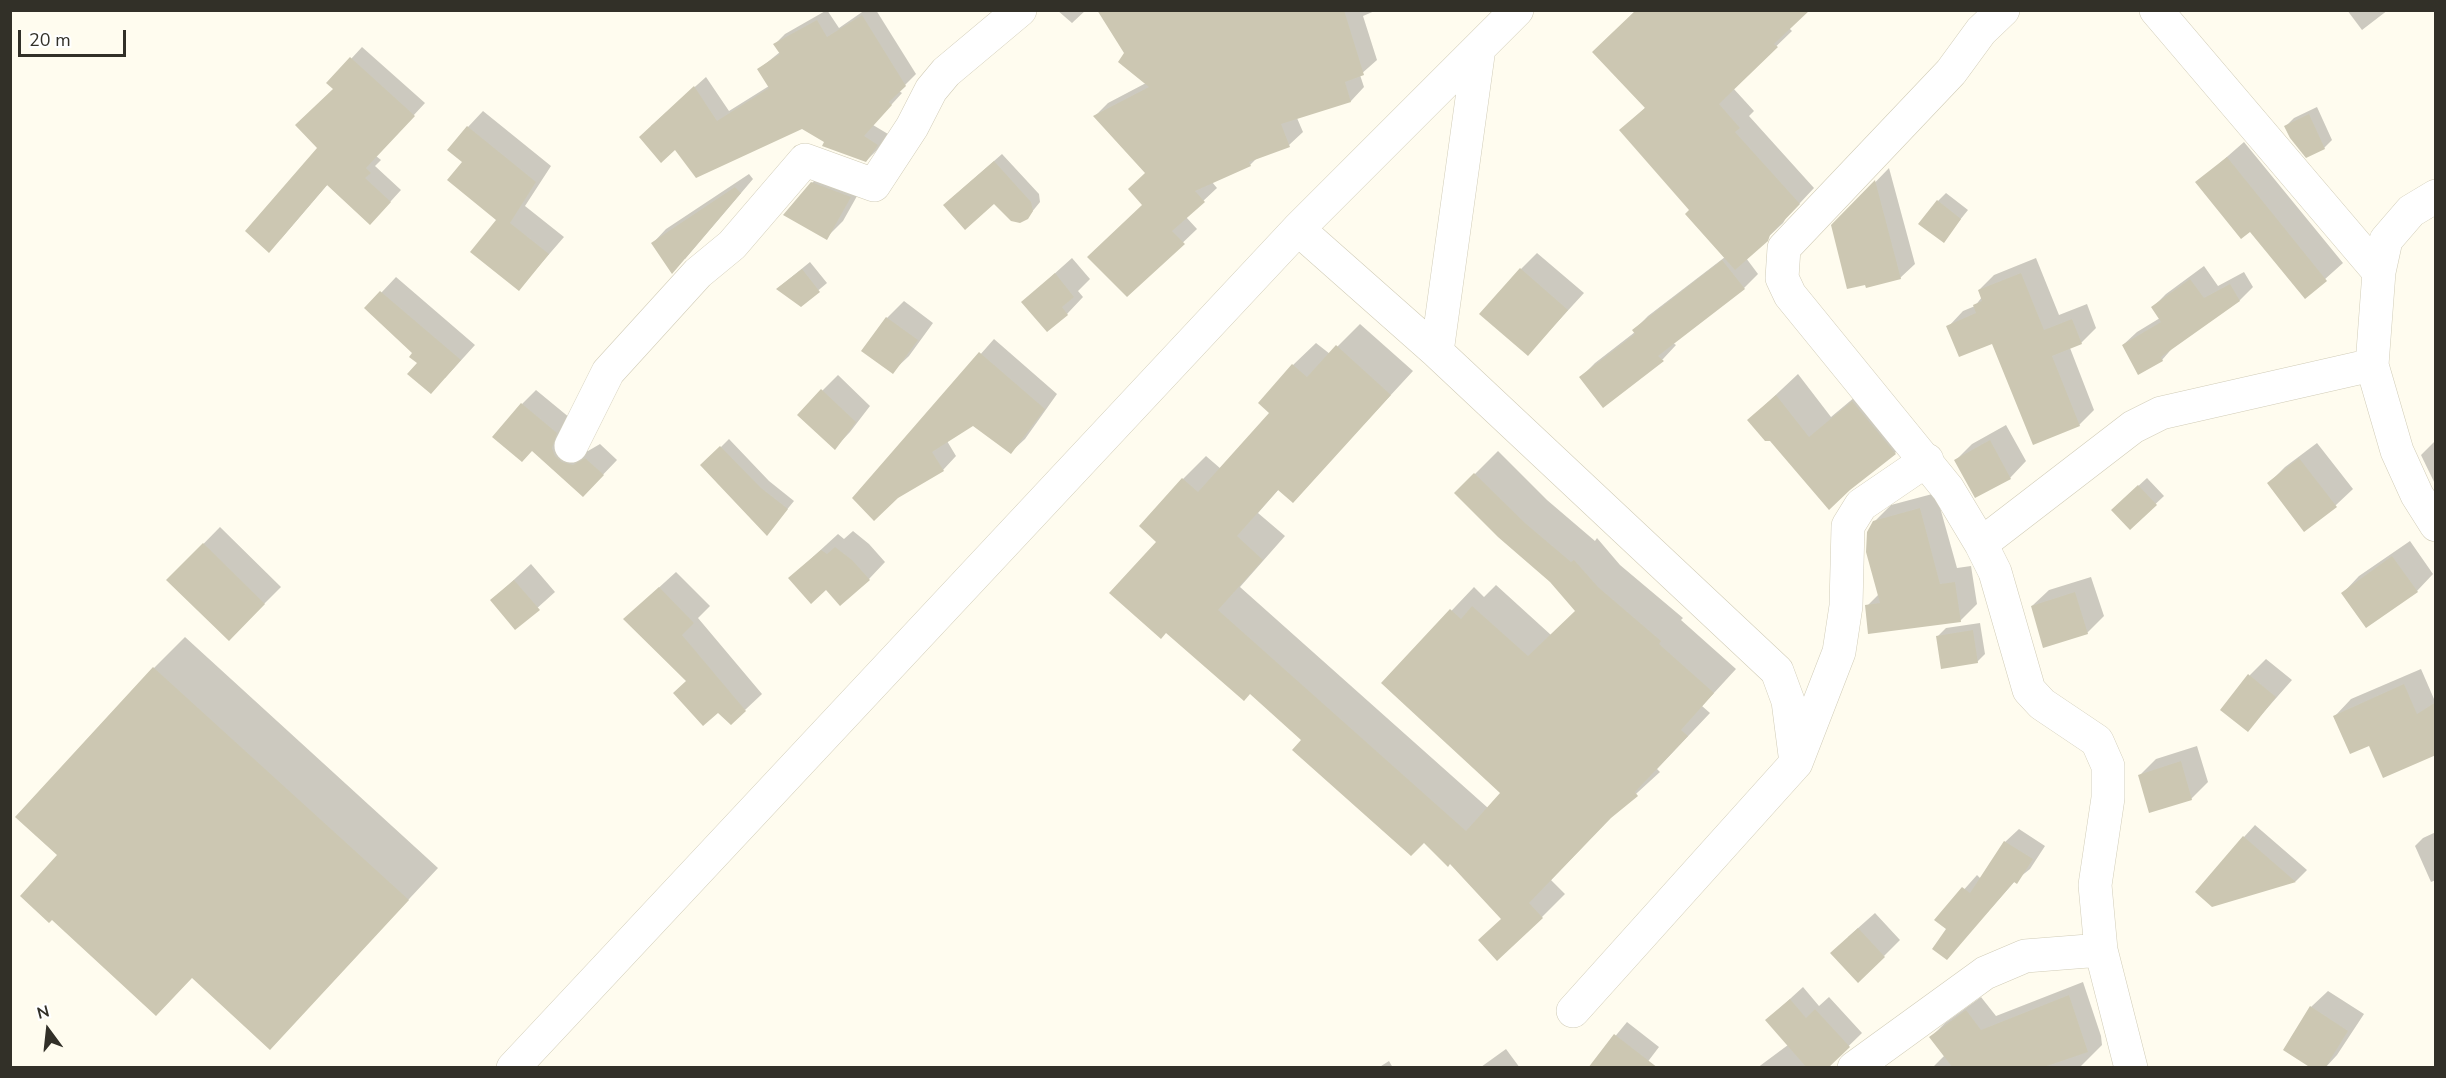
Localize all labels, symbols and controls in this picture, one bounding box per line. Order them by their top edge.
scale bar [21,18,129,56]
text: 20 m [29,28,71,52]
north arrow [18,1000,78,1060]
text: N [35,1000,52,1025]

